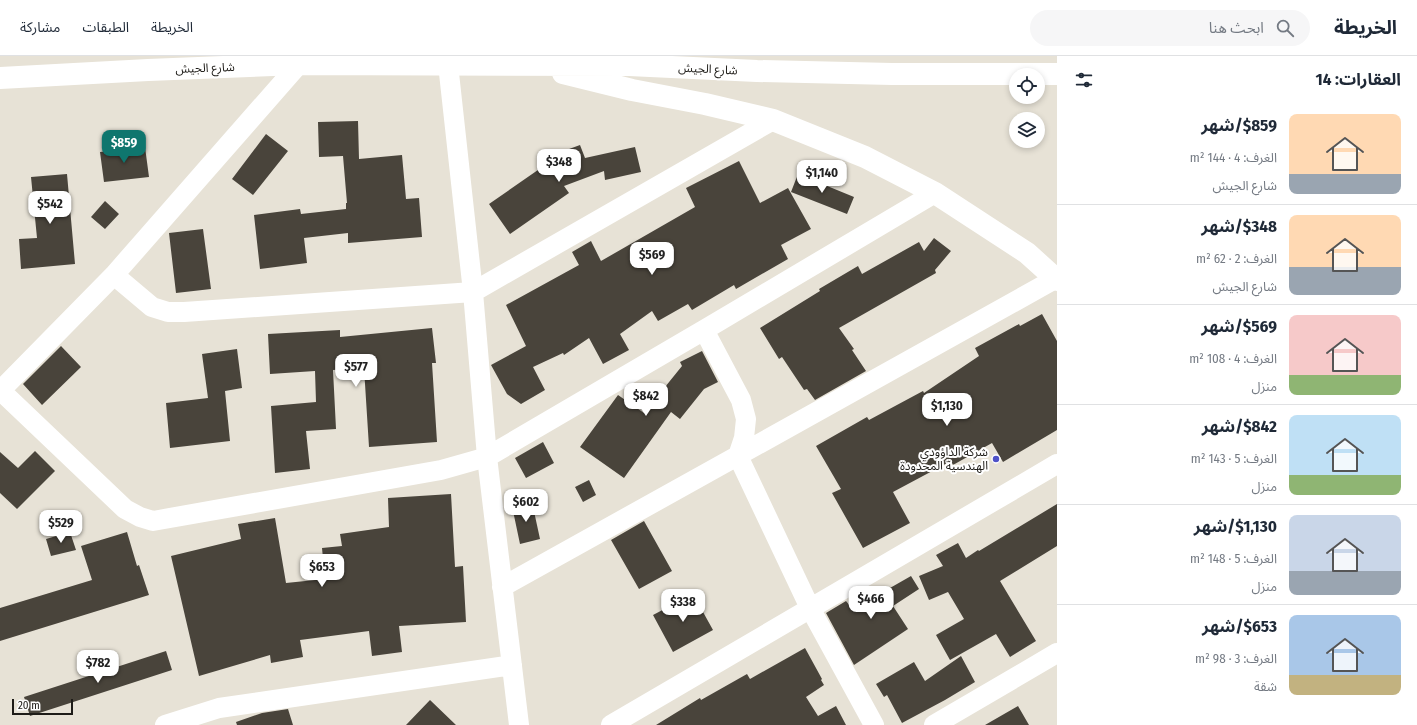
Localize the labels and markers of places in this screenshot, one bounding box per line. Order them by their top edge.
pin: $859 [100,130,148,164]
pin: $348 [535,149,583,183]
pin: $1,140 [789,160,855,194]
pin: $542 [26,191,74,225]
pin: $569 [628,242,676,276]
pin: $577 [332,354,380,388]
pin: $842 [622,383,670,417]
pin: $1,130 [914,393,980,427]
place label: شركة الداؤودي الهندسية المحدودة [900,445,988,473]
marker: شركة الداؤودي الهندسية المحدودة [991,454,1001,464]
pin: $602 [502,489,550,523]
pin: $529 [37,510,85,544]
pin: $653 [298,554,346,588]
pin: $466 [847,586,895,620]
pin: $338 [659,589,707,623]
pin: $782 [74,650,122,684]

